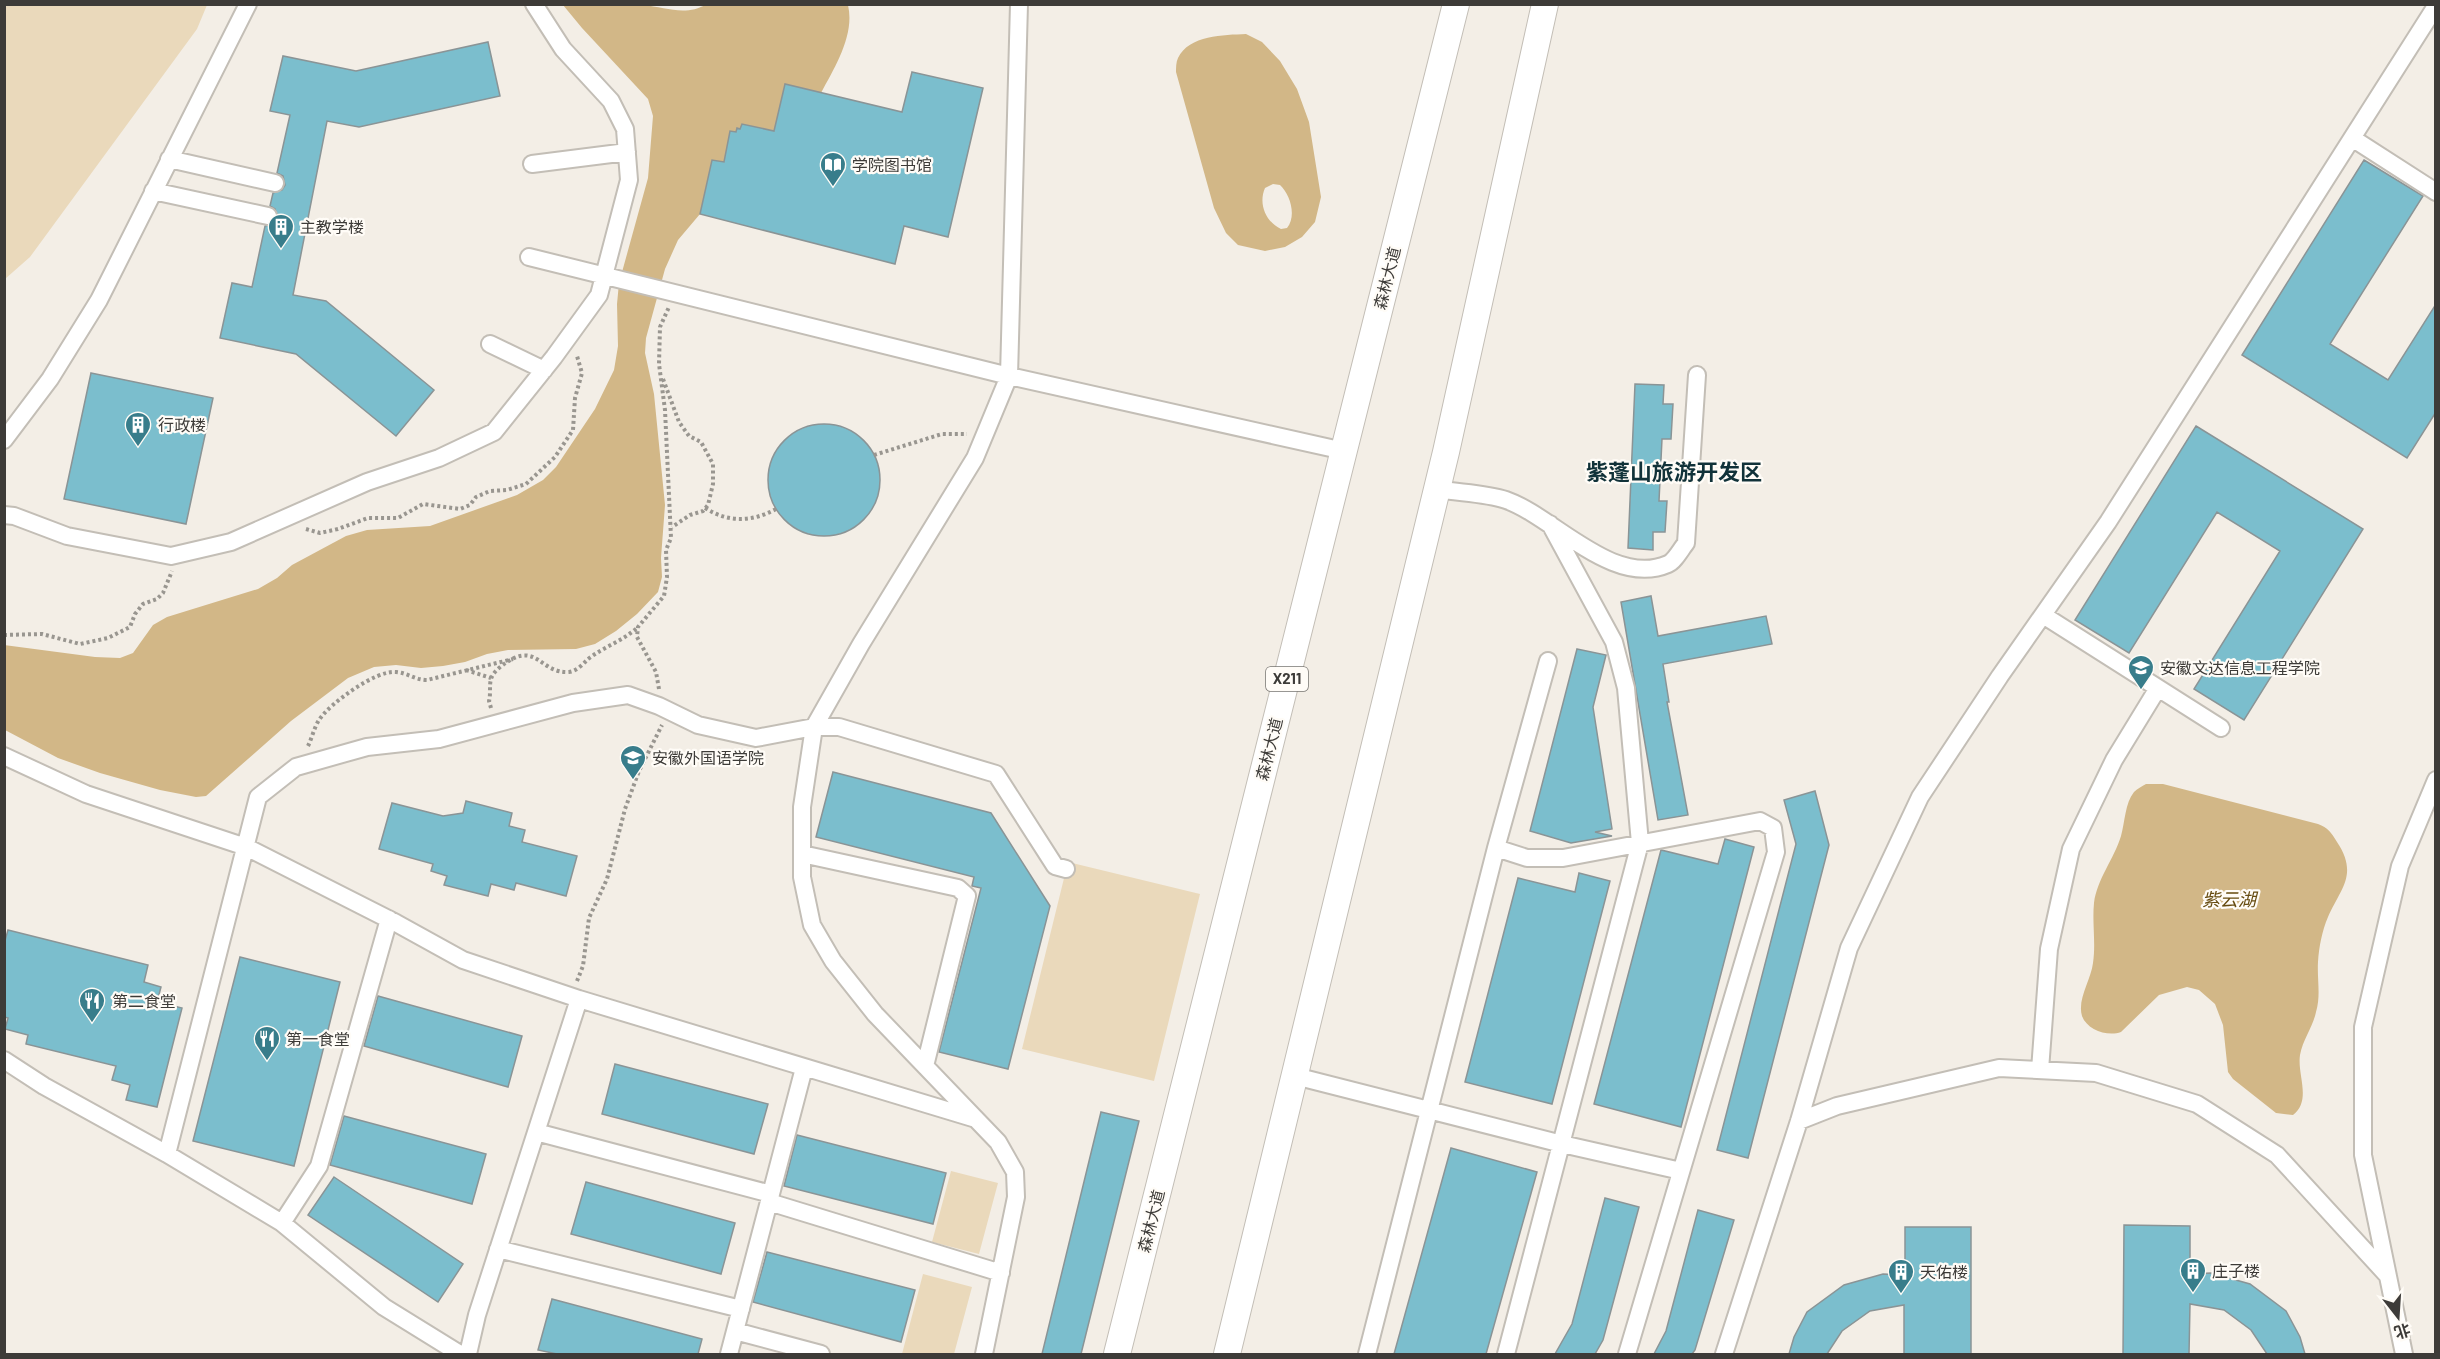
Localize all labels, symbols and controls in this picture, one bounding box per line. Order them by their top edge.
library icon: 学院图书馆 [818,150,848,188]
place label: 学院图书馆 [852,155,932,174]
building icon: 主教学楼 [266,212,296,250]
place label: 主教学楼 [300,217,364,236]
street label: 森林大道 [1370,245,1403,311]
building icon: 行政楼 [123,410,153,448]
place label: 行政楼 [158,415,206,434]
district label: 紫蓬山旅游开发区 [1586,458,1762,484]
school or university icon: 安徽文达信息工程学院 [2126,653,2156,691]
place label: 安徽文达信息工程学院 [2160,658,2320,677]
road number: X211 [1266,667,1308,691]
street label: 森林大道 [1252,716,1285,782]
school or university icon: 安徽外国语学院 [618,743,648,781]
place label: 安徽外国语学院 [652,748,764,767]
water label: 紫云湖 [2202,888,2259,910]
restaurant icon: 第二食堂 [77,986,107,1024]
place label: 第二食堂 [112,991,176,1010]
restaurant icon: 第一食堂 [252,1024,282,1062]
place label: 第一食堂 [286,1029,350,1048]
street label: 森林大道 [1134,1188,1167,1254]
building icon: 庄子楼 [2178,1256,2208,1294]
building icon: 天佑楼 [1886,1257,1916,1295]
place label: 庄子楼 [2212,1261,2260,1280]
place label: 天佑楼 [1920,1262,1968,1281]
north arrow [2368,1287,2428,1347]
text: 北 [2392,1320,2413,1343]

